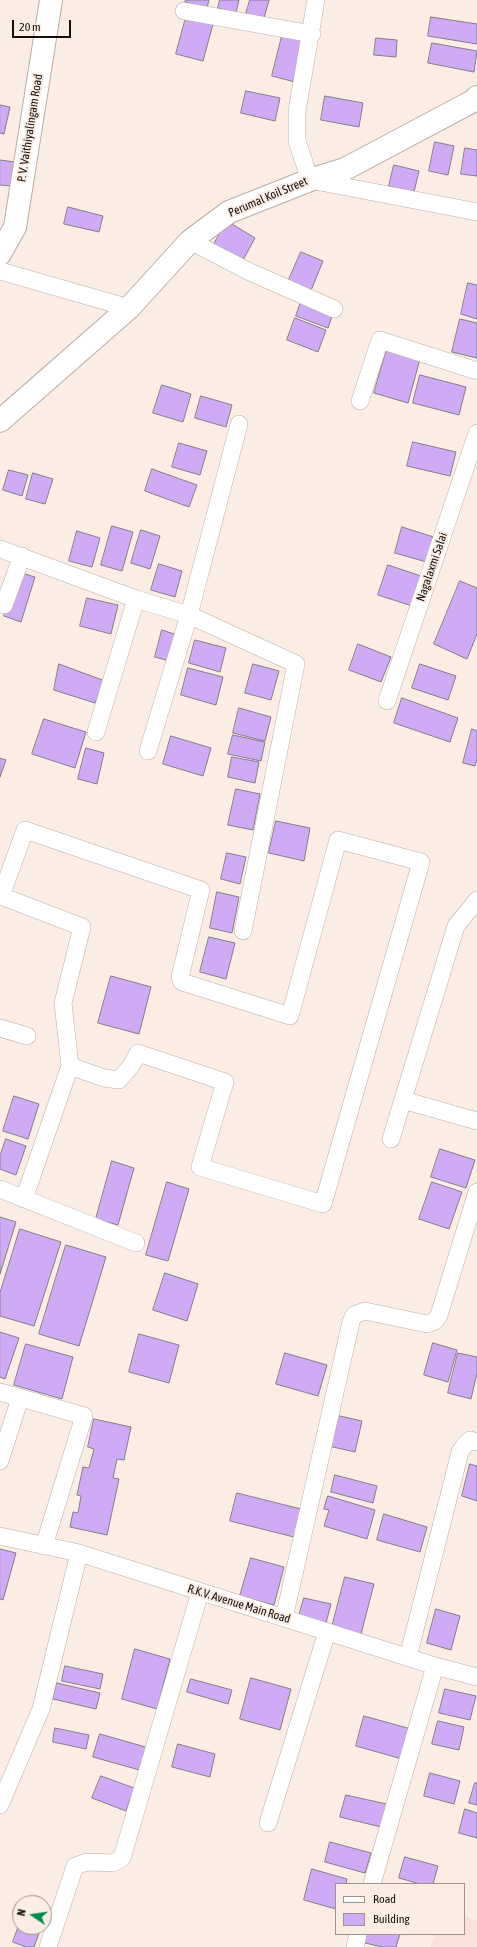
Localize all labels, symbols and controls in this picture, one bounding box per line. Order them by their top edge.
scale bar [14,12,73,38]
text: 20 m [19,20,41,34]
street label: P. V. Vaithiyalingam Road [14,73,46,183]
street label: Perumal Koil Street [226,174,310,220]
street label: Nagalaxmi Salai [413,531,451,603]
street label: R.K.V. Avenue Main Road [186,1581,292,1627]
legend [335,1883,465,1935]
text: Road [373,1892,396,1906]
north arrow [12,1895,52,1935]
text: N [15,1908,28,1917]
text: Building [373,1912,410,1926]

